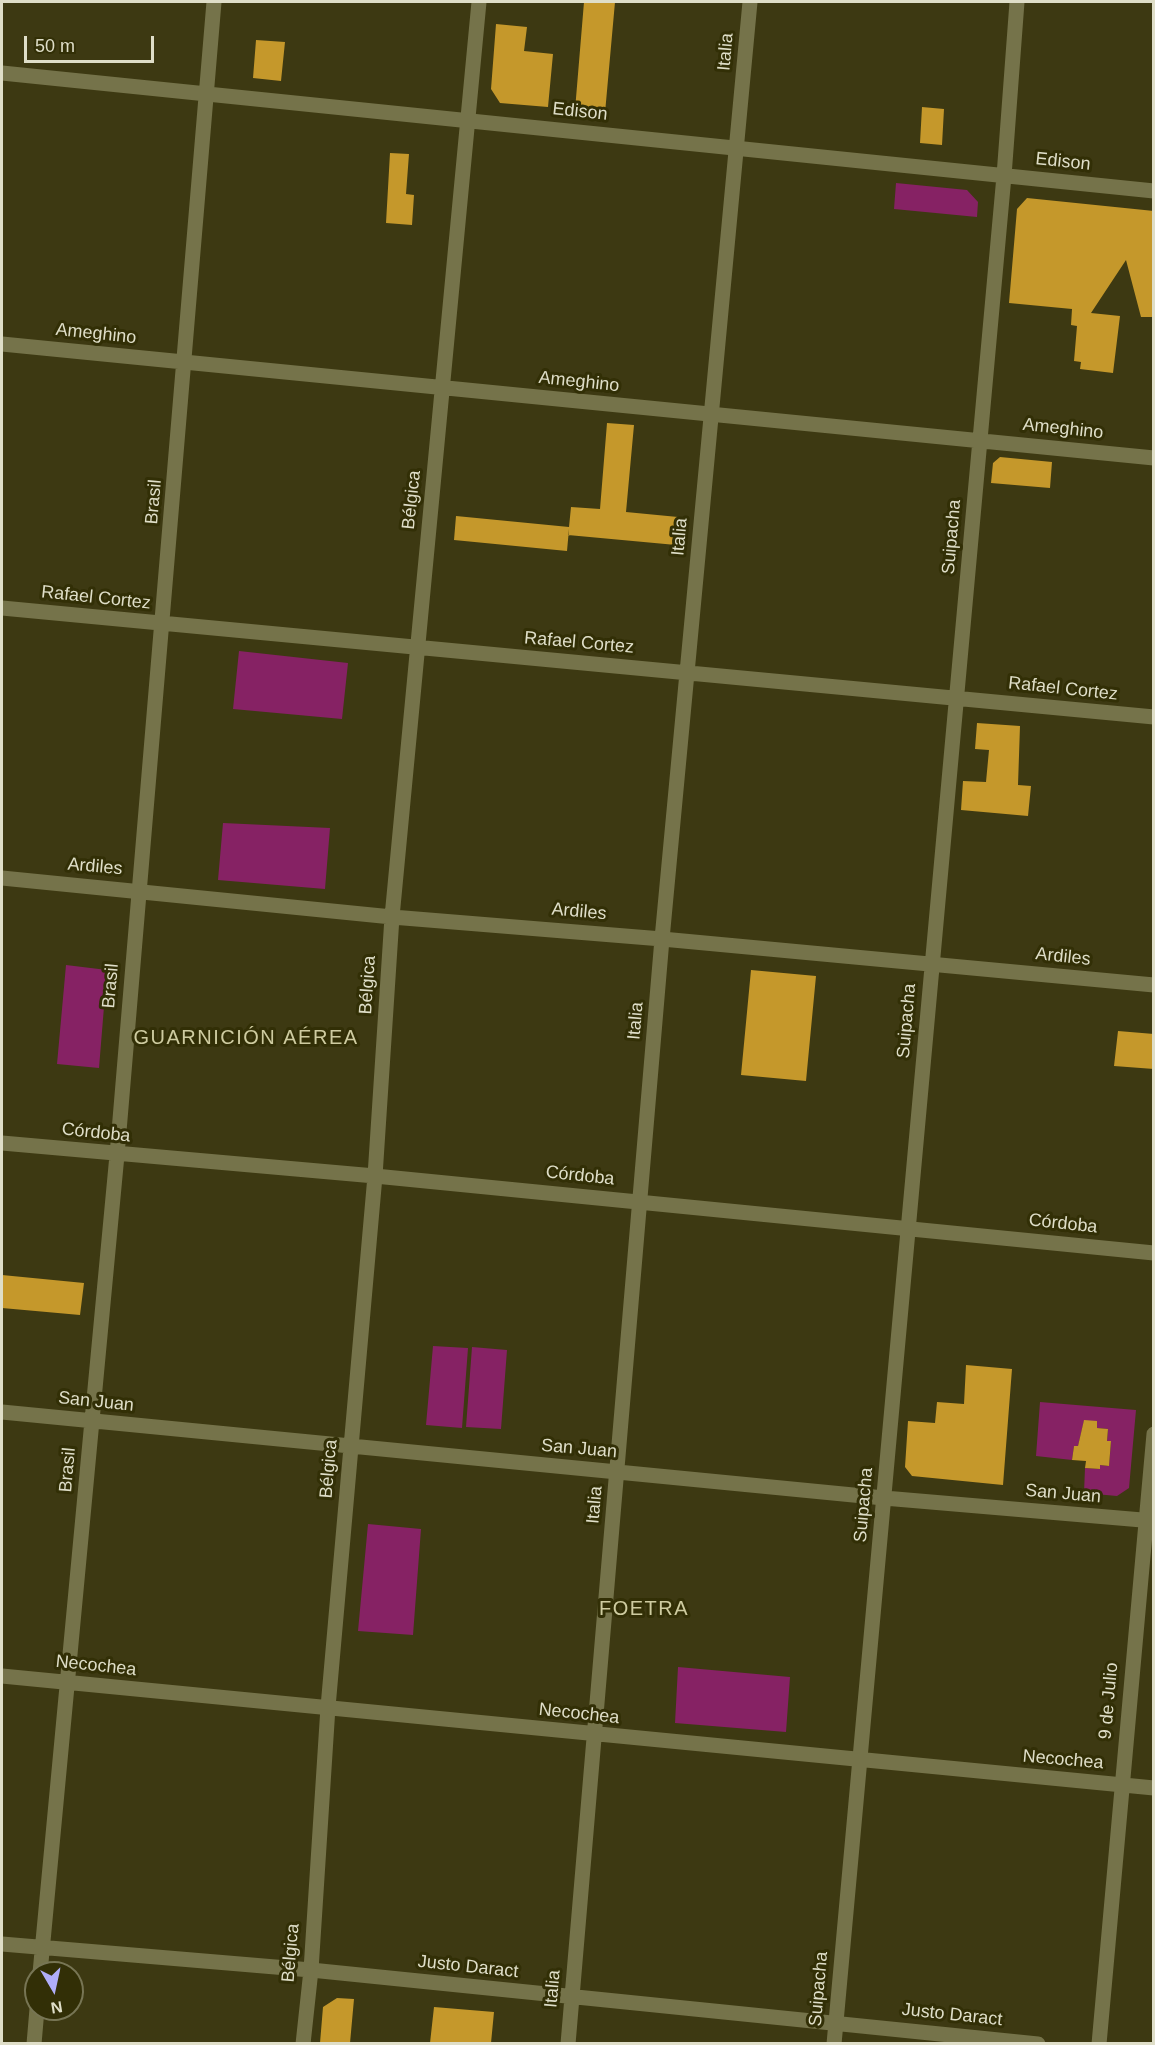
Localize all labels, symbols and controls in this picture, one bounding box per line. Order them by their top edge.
scale bar [27,24,158,62]
street label: Italia [714,32,738,72]
text: 50 m [35,36,75,56]
street label: Edison [552,98,608,126]
street label: Edison [1035,148,1091,176]
street label: Ameghino [55,319,137,349]
street label: Ameghino [538,367,620,397]
street label: Ameghino [1022,414,1104,444]
street label: Bélgica [398,470,426,530]
street label: Brasil [141,479,167,525]
street label: Suipacha [938,499,966,575]
street label: Italia [668,517,692,557]
street label: Rafael Cortez [40,582,152,614]
street label: Rafael Cortez [523,627,635,659]
street label: Rafael Cortez [1007,673,1119,705]
street label: Ardiles [67,854,123,880]
street label: Ardiles [551,899,607,925]
street label: Ardiles [1035,943,1091,971]
street label: Bélgica [355,955,381,1015]
street label: Brasil [98,963,124,1009]
street label: Suipacha [893,983,921,1059]
street label: Italia [624,1001,648,1041]
district label: GUARNICIÓN AÉREA [133,1026,359,1050]
street label: Córdoba [61,1119,131,1147]
street label: Córdoba [545,1162,615,1190]
street label: Córdoba [1028,1210,1098,1238]
street label: San Juan [57,1387,135,1417]
street label: San Juan [540,1435,618,1463]
street label: Bélgica [316,1439,342,1499]
street label: Brasil [55,1447,81,1493]
street label: Suipacha [850,1467,878,1543]
street label: San Juan [1024,1480,1102,1508]
street label: Italia [583,1485,607,1525]
district label: FOETRA [599,1597,689,1621]
street label: Necochea [55,1651,137,1681]
street label: 9 de Julio [1095,1662,1123,1740]
street label: Necochea [538,1699,620,1729]
street label: Necochea [1022,1746,1104,1774]
street label: Bélgica [278,1923,304,1983]
street label: Justo Daract [417,1951,519,1983]
street label: Suipacha [805,1951,833,2027]
north arrow [24,1961,84,2021]
street label: Italia [541,1969,565,2009]
text: N [50,1998,64,2017]
street label: Justo Daract [901,1999,1003,2031]

